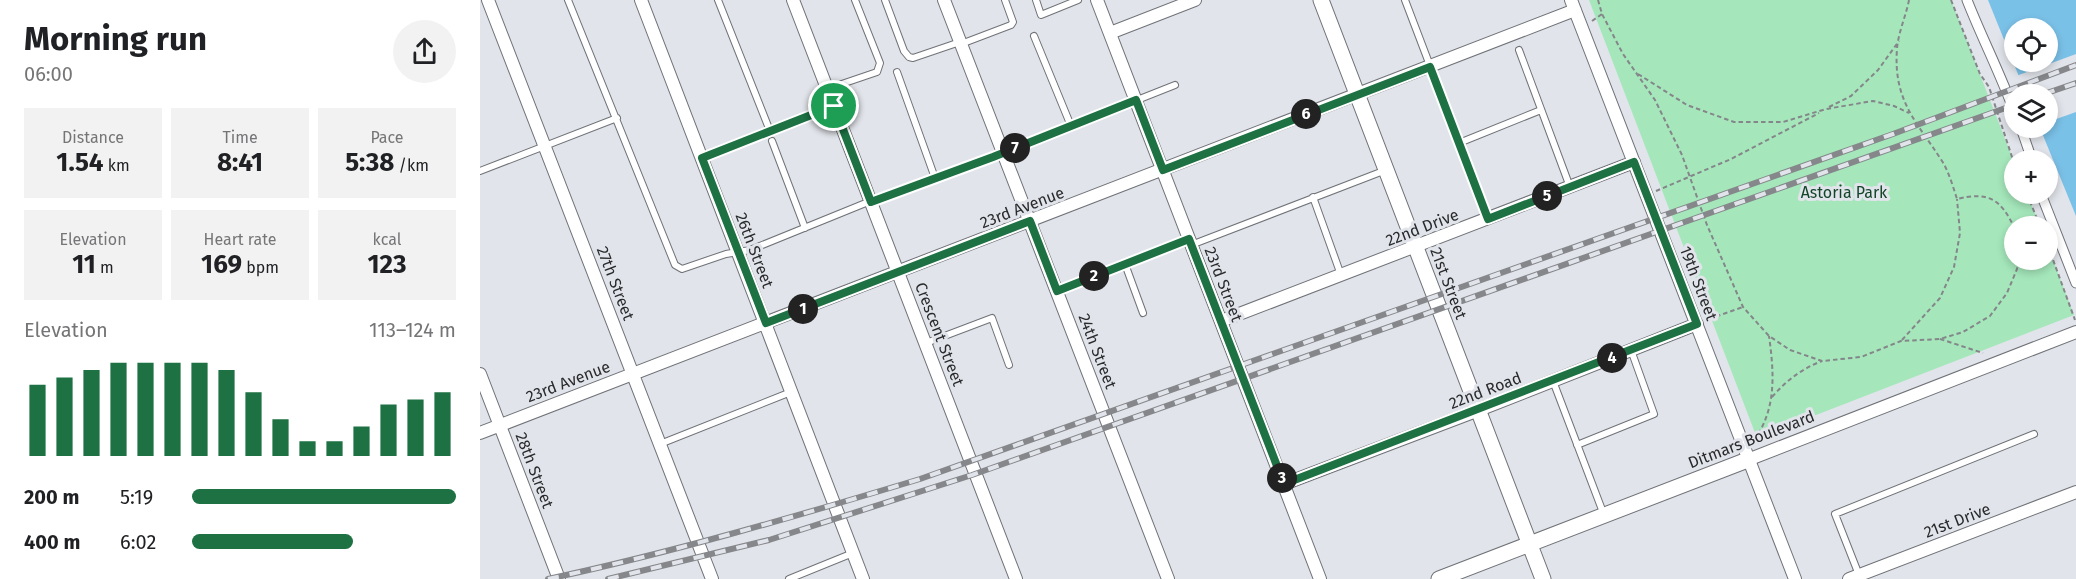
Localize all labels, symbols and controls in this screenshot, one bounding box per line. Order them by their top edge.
map controls [2004,18,2058,270]
button: locate [2004,18,2058,72]
text: Morning run [24,19,207,59]
button: share [393,20,456,83]
text: 06:00 [24,62,73,86]
pin [808,80,859,131]
button: layers [2004,84,2058,138]
icon: arrive [817,89,850,122]
pin: 6 [1291,99,1321,129]
text: 6 [1301,104,1311,123]
text: Distance [62,128,124,147]
text: Time [222,128,258,147]
text: Pace [370,128,404,147]
pin: 7 [1000,133,1030,163]
text: 7 [1011,138,1019,157]
text: 1.54 [56,147,104,178]
text: 8:41 [217,147,263,178]
text: 5:38 [345,147,394,178]
button: + [2004,150,2058,204]
text: km [104,156,130,175]
text: /km [394,156,429,175]
pin: 5 [1532,181,1562,211]
street label: 23rd Avenue [977,183,1067,232]
park label: Astoria Park [1801,183,1888,202]
text: 5 [1543,186,1551,205]
street label: 22nd Drive [1383,205,1461,250]
street label: 26th Street [731,210,778,291]
button: − [2004,216,2058,270]
text: Elevation [59,230,127,249]
text: Heart rate [204,230,276,249]
text: kcal [373,230,401,249]
street label: 19th Street [1676,243,1721,323]
street label: 27th Street [593,244,638,323]
street label: 23rd Street [1201,244,1247,325]
street label: 21st Street [1426,245,1471,322]
text: 11 [72,249,96,280]
text: 169 [201,249,242,280]
text: 123 [368,249,406,280]
text: m [96,258,114,277]
text: bpm [242,258,279,277]
pin: 2 [1079,261,1109,291]
text: 2 [1090,266,1098,285]
street label: Crescent Street [911,280,968,389]
pin: 1 [788,294,818,324]
text: 1 [799,299,807,318]
street label: 24th Street [1075,311,1121,392]
text: Elevation [24,318,108,342]
text: 113–124 m [369,318,456,342]
pin: 4 [1597,343,1627,373]
text: 4 [1607,348,1617,367]
street label: 23rd Avenue [523,357,613,406]
street label: 22nd Road [1446,368,1524,413]
street label: Ditmars Boulevard [1685,407,1817,472]
street label: 28th Street [511,430,558,511]
pin: 3 [1267,463,1297,493]
text: 3 [1278,468,1286,487]
text: 200 m [24,485,79,509]
text: 5:19 [120,485,153,509]
street label: 21st Drive [1921,499,1993,542]
text: 400 m [24,530,80,554]
text: 6:02 [120,530,156,554]

